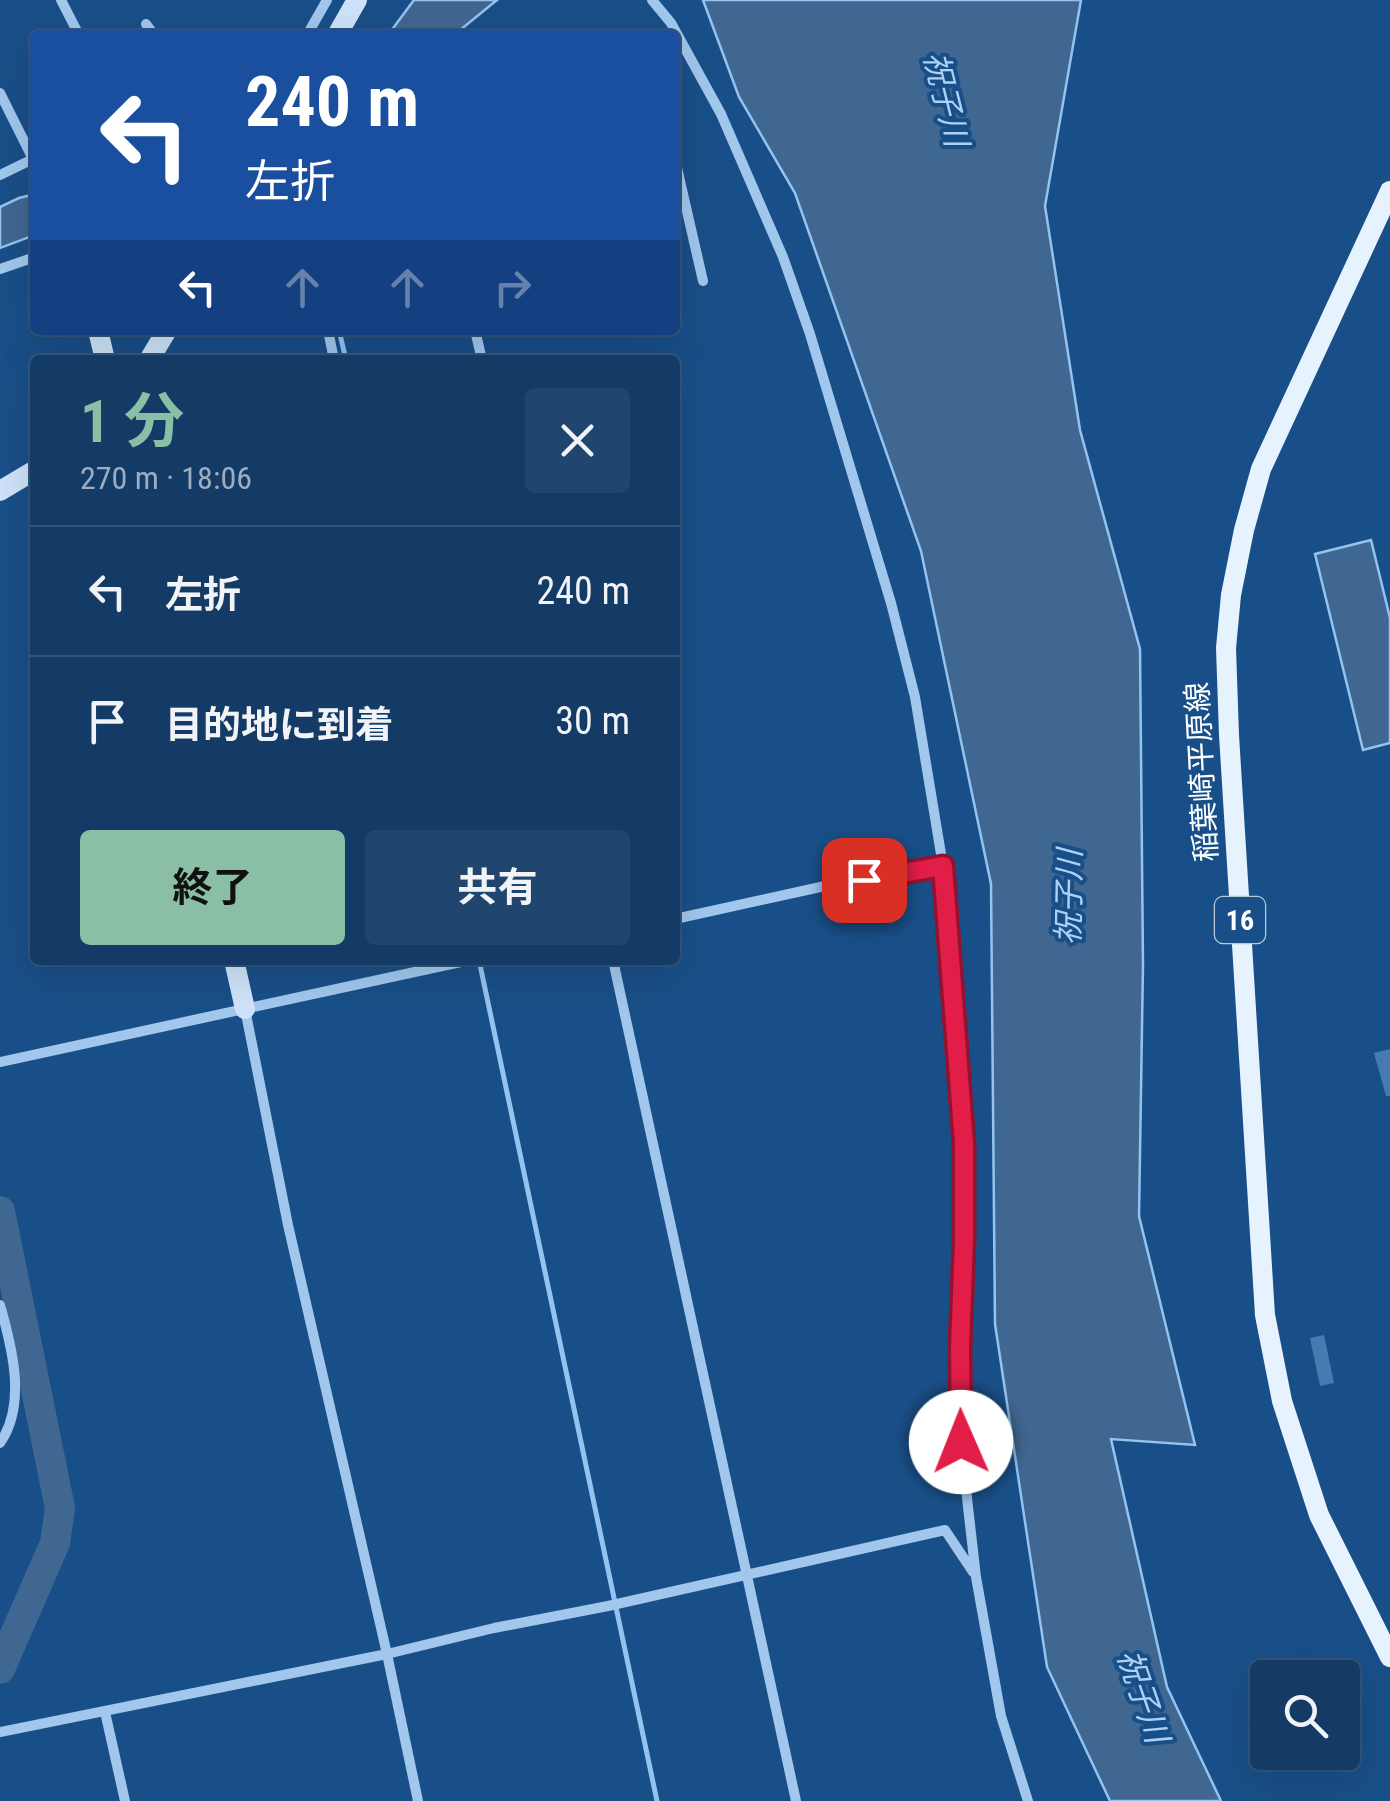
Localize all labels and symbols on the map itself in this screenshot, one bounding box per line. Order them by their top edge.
water label: 祝子川 [916,48,977,153]
street label: 稲葉崎平原線 [1179,681,1224,863]
pin [822,838,907,923]
water label: 祝子川 [1049,846,1089,945]
road number: 16 [1215,897,1265,943]
position arrow [909,1390,1013,1494]
water label: 祝子川 [1109,1644,1178,1750]

